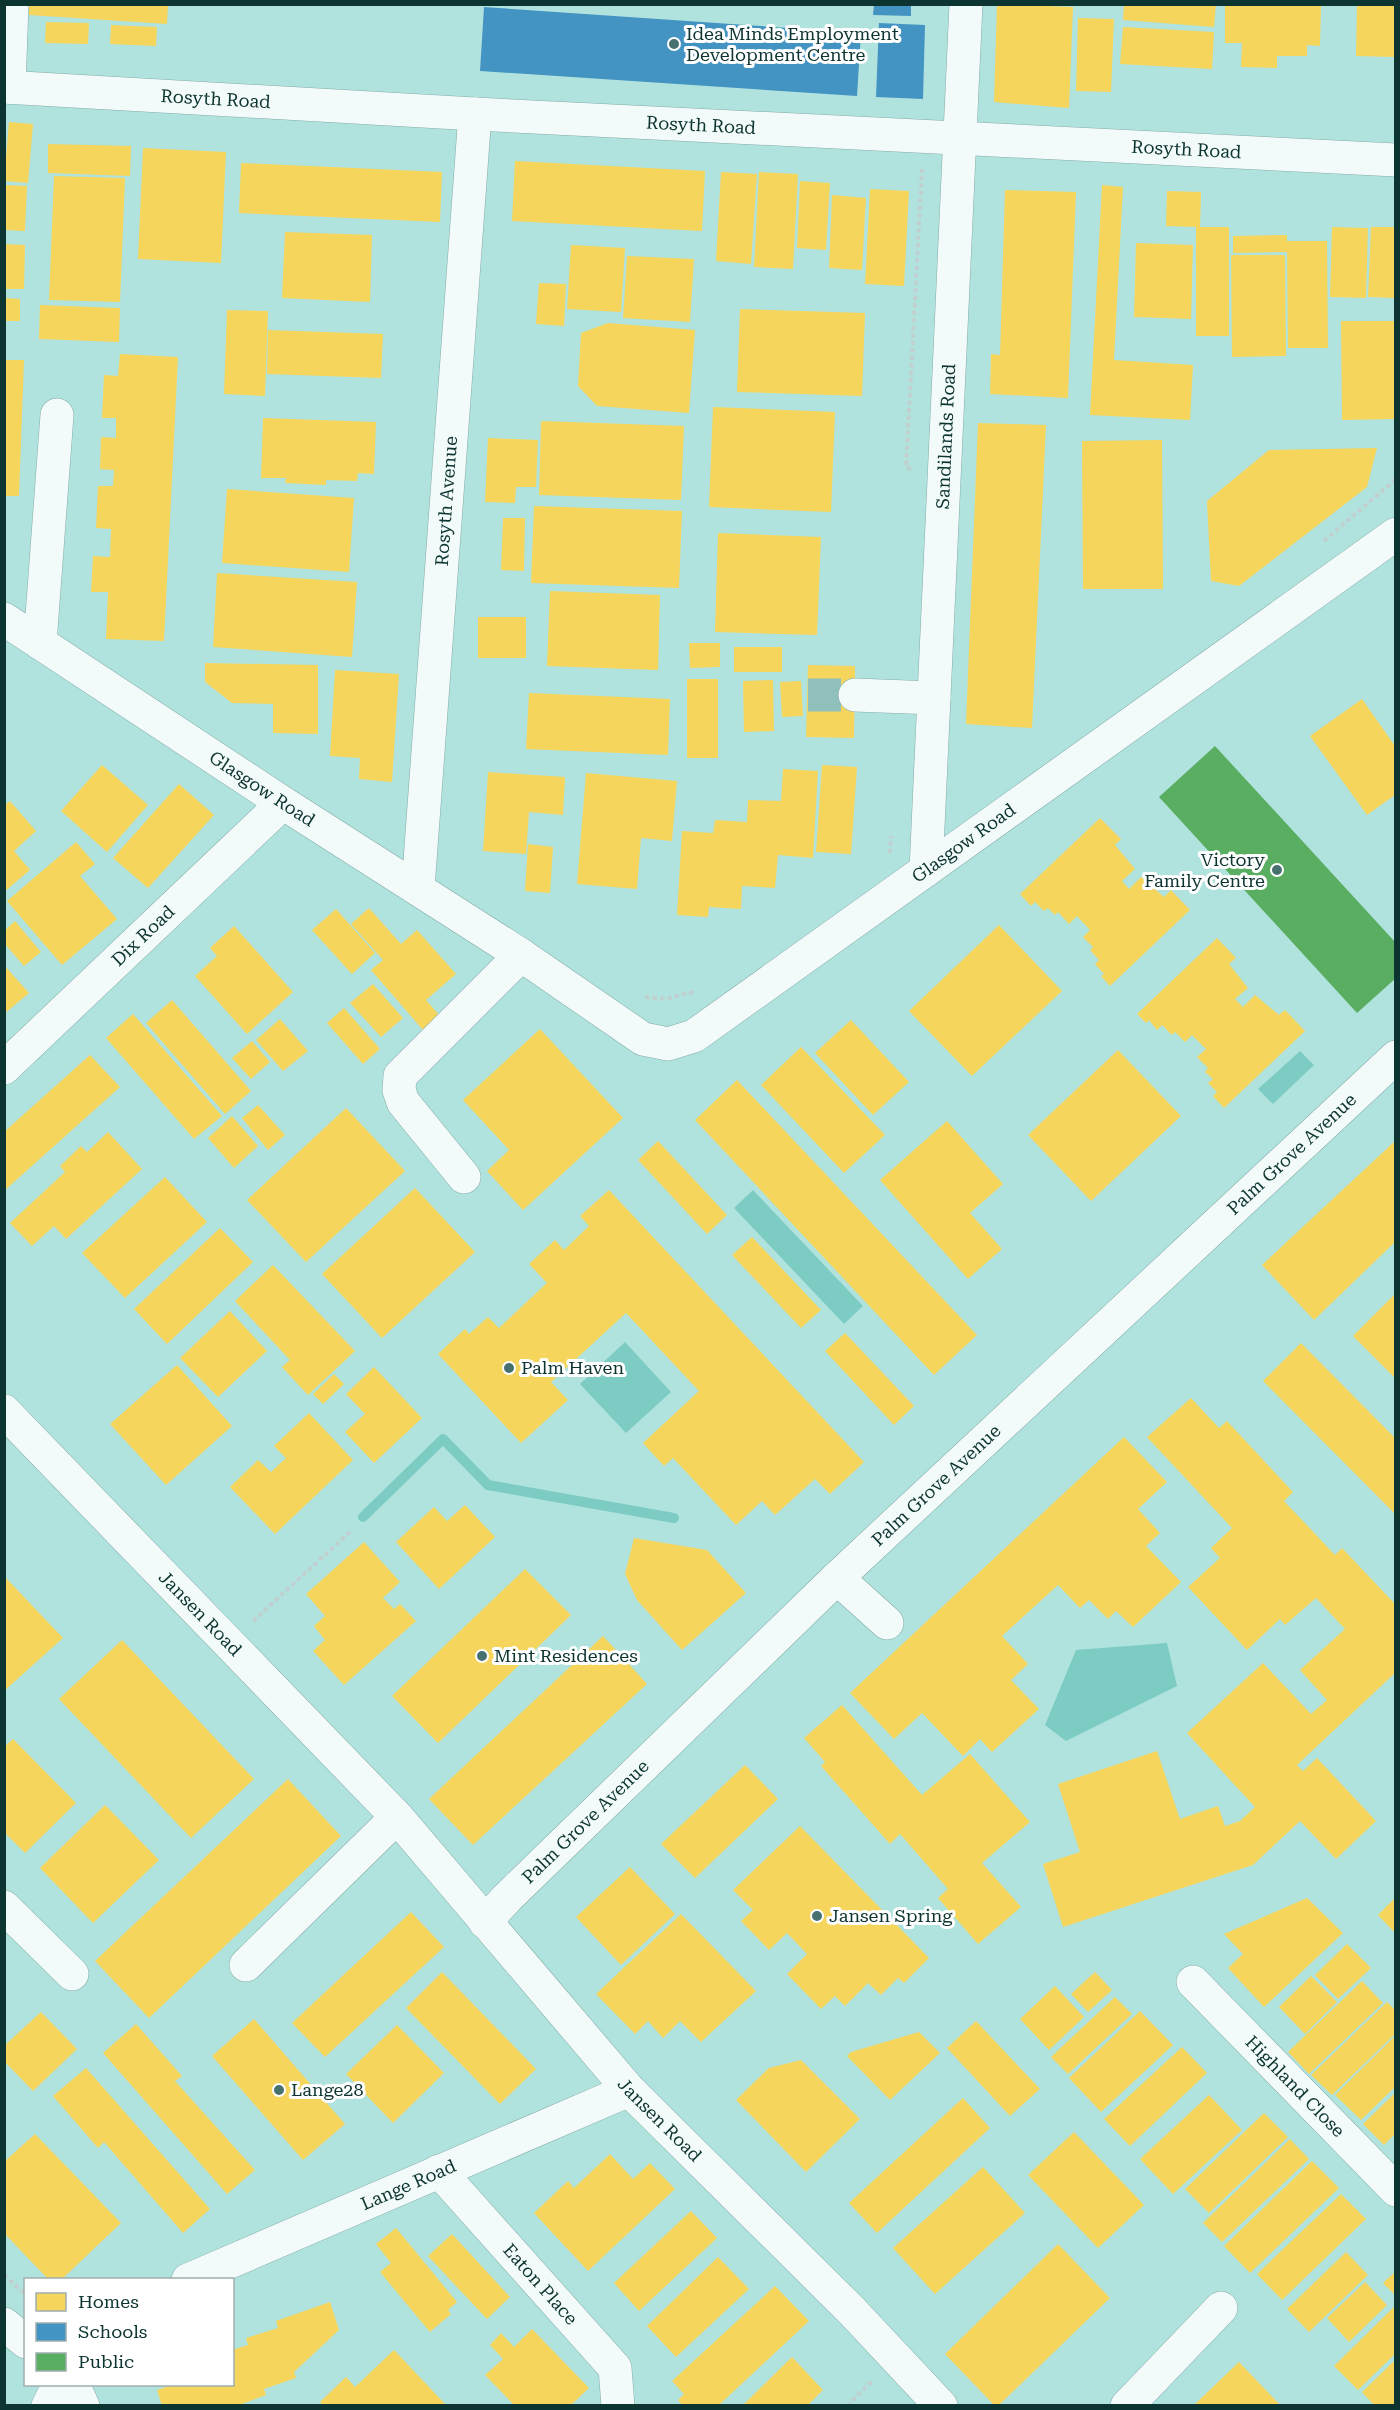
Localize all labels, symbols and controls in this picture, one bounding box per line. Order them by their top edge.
place label: Idea Minds Employment Development Centre [686,23,899,65]
marker: Idea Minds Employment Development Centre [667,37,681,51]
street label: Rosyth Road [160,85,272,112]
street label: Rosyth Road [645,112,757,138]
street label: Rosyth Road [1131,136,1242,162]
street label: Sandilands Road [932,363,959,510]
street label: Rosyth Avenue [431,435,461,567]
street label: Glasgow Road [206,746,319,831]
street label: Glasgow Road [908,798,1020,887]
place label: Victory Family Centre [1144,849,1265,891]
marker: Victory Family Centre [1270,863,1284,877]
street label: Dix Road [107,900,179,970]
street label: Palm Grove Avenue [1223,1089,1360,1219]
place label: Palm Haven [521,1357,624,1378]
marker: Palm Haven [502,1361,516,1375]
street label: Palm Grove Avenue [867,1420,1005,1550]
street label: Jansen Road [155,1566,247,1660]
place label: Mint Residences [494,1645,638,1666]
marker: Mint Residences [475,1649,489,1663]
street label: Palm Grove Avenue [517,1755,653,1888]
place label: Jansen Spring [829,1905,953,1926]
marker: Jansen Spring [810,1909,824,1923]
street label: Highland Close [1241,2031,1349,2141]
street label: Jansen Road [613,2074,706,2166]
place label: Lange28 [291,2079,364,2100]
marker: Lange28 [272,2083,286,2097]
street label: Lange Road [358,2155,459,2214]
street label: Eaton Place [499,2239,582,2329]
legend [24,2278,234,2386]
text: Homes [78,2291,139,2312]
text: Schools [78,2321,147,2342]
text: Public [78,2351,134,2372]

